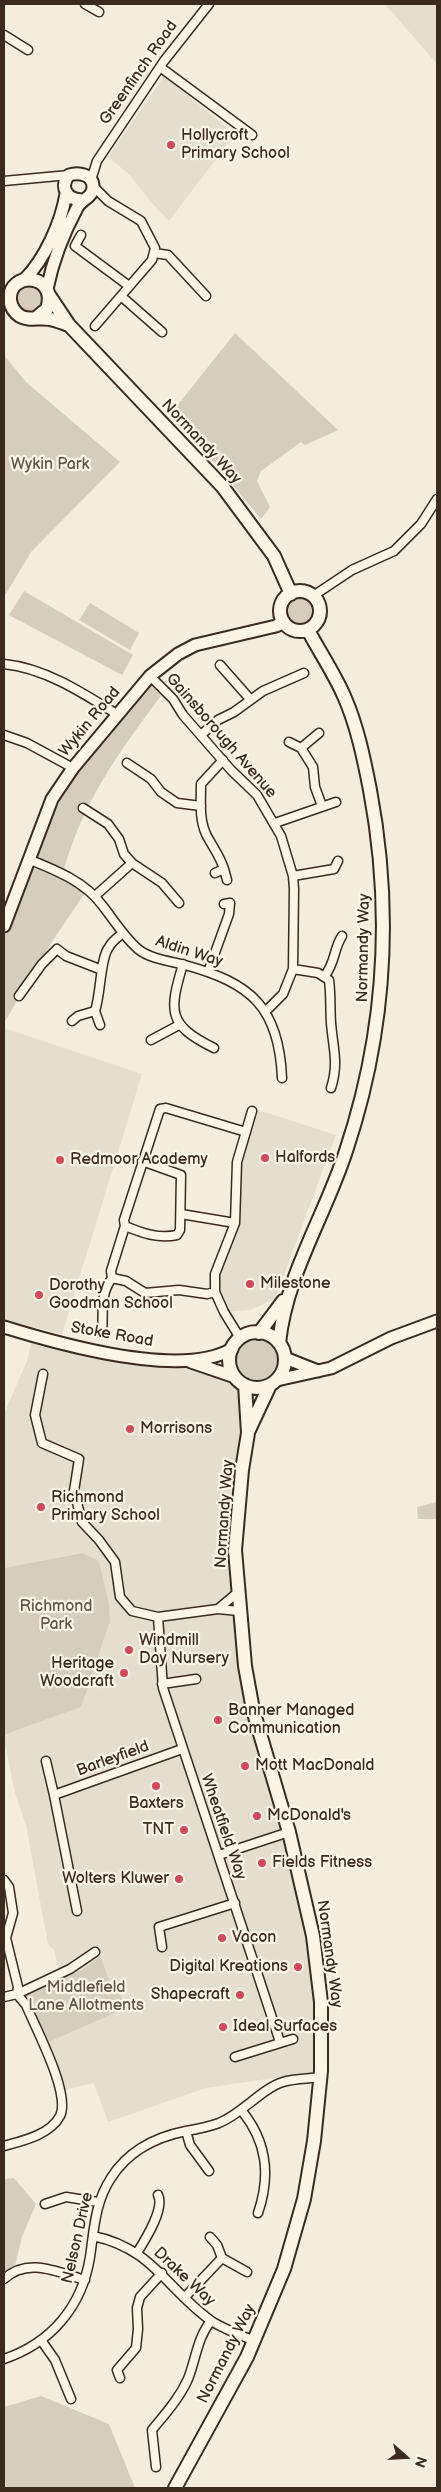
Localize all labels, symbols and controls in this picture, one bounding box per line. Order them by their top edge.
street label: Greenfinch Road [96,17,182,129]
place label: Hollycroft Primary School [181,126,290,164]
marker: Hollycroft Primary School [165,139,177,151]
street label: Normandy Way [157,396,245,488]
park label: Wykin Park [11,455,89,475]
street label: Gainsborough Avenue [162,670,280,802]
street label: Wykin Road [55,683,125,761]
street label: Normandy Way [353,893,375,1003]
street label: Aldin Way [153,932,225,972]
place label: Halfords [275,1148,335,1168]
place label: Redmoor Academy [70,1150,208,1170]
marker: Halfords [259,1152,271,1164]
marker: Redmoor Academy [54,1154,66,1166]
place label: Milestone [260,1274,330,1294]
place label: Dorothy Goodman School [49,1276,173,1314]
marker: Milestone [244,1278,256,1290]
marker: Dorothy Goodman School [33,1289,45,1301]
street label: Stoke Road [69,1318,155,1352]
place label: Morrisons [140,1419,212,1439]
marker: Morrisons [124,1423,136,1435]
street label: Normandy Way [212,1459,238,1569]
place label: Richmond Primary School [51,1488,160,1526]
marker: Richmond Primary School [35,1501,47,1513]
park label: Richmond Park [20,1597,92,1635]
place label: Windmill Day Nursery [139,1631,229,1669]
marker: Windmill Day Nursery [123,1644,135,1656]
place label: Heritage Woodcraft [40,1654,114,1692]
marker: Heritage Woodcraft [118,1667,130,1679]
place label: Banner Managed Communication [228,1701,355,1739]
marker: Banner Managed Communication [212,1714,224,1726]
street label: Barleyfield [74,1737,152,1781]
place label: Mott MacDonald [255,1756,374,1776]
marker: Mott MacDonald [239,1760,251,1772]
street label: Wheatfield Way [196,1772,250,1882]
marker: Baxters [150,1780,162,1792]
place label: Baxters [128,1794,184,1814]
place label: McDonald's [267,1806,351,1826]
marker: McDonald's [251,1810,263,1822]
place label: TNT [143,1820,174,1840]
marker: TNT [178,1824,190,1836]
place label: Fields Fitness [272,1853,372,1873]
marker: Fields Fitness [256,1857,268,1869]
place label: Wolters Kluwer [62,1869,169,1889]
marker: Wolters Kluwer [173,1873,185,1885]
street label: Normandy Way [312,1899,346,2009]
place label: Vacon [232,1928,276,1948]
marker: Vacon [216,1932,228,1944]
place label: Digital Kreations [169,1957,288,1977]
marker: Digital Kreations [292,1961,304,1973]
park label: Middlefield Lane Allotments [28,1978,144,2016]
place label: Shapecraft [151,1985,230,2005]
marker: Shapecraft [234,1989,246,2001]
place label: Ideal Surfaces [233,2017,337,2037]
marker: Ideal Surfaces [217,2021,229,2033]
street label: Nelson Drive [58,2191,98,2285]
street label: Drake Way [149,2244,219,2310]
street label: Normandy Way [194,2301,260,2407]
north arrow [381,2432,431,2482]
text: N [411,2454,430,2470]

